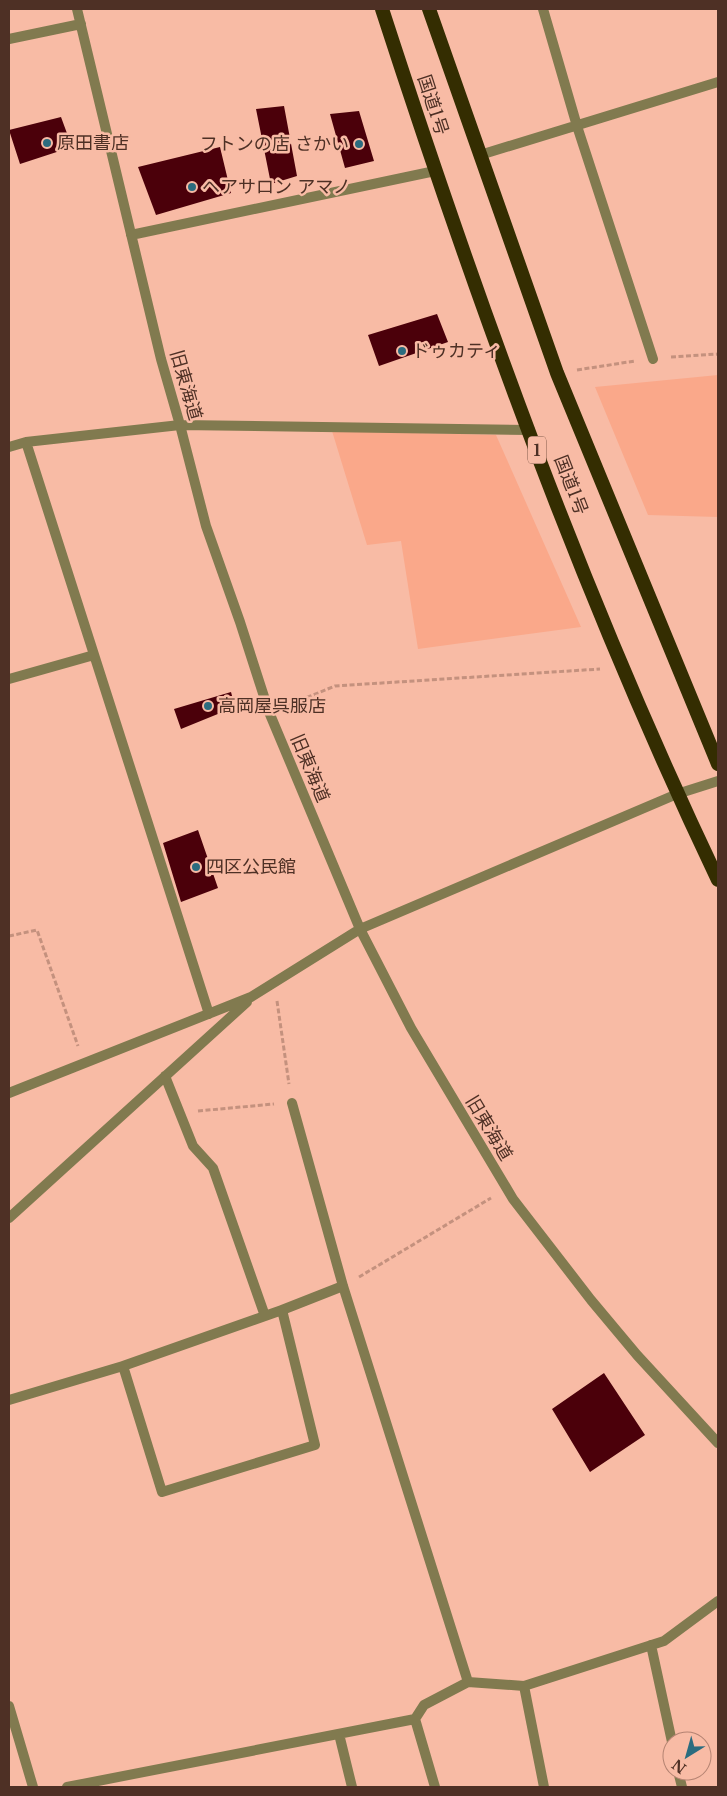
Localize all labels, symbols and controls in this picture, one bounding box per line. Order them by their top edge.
street label: 国道1号 [413,72,453,138]
place label: 原田書店 [57,132,129,154]
place label: フトンの店 さかい [200,133,349,155]
marker: 原田書店 [41,137,53,149]
marker: フトンの店 さかい [353,138,365,150]
place label: ヘアサロン アマノ [202,176,351,198]
marker: ヘアサロン アマノ [186,181,198,193]
place label: ドゥカティ [412,340,501,362]
marker: ドゥカティ [396,345,408,357]
street label: 旧東海道 [166,347,206,423]
road number: 1 [528,436,546,464]
street label: 国道1号 [550,452,592,518]
place label: 高岡屋呉服店 [218,695,326,717]
marker: 高岡屋呉服店 [202,700,214,712]
street label: 旧東海道 [286,731,334,805]
place label: 四区公民館 [206,856,296,878]
marker: 四区公民館 [190,861,202,873]
street label: 旧東海道 [461,1091,517,1165]
north arrow [662,1731,712,1781]
text: N [669,1755,690,1778]

